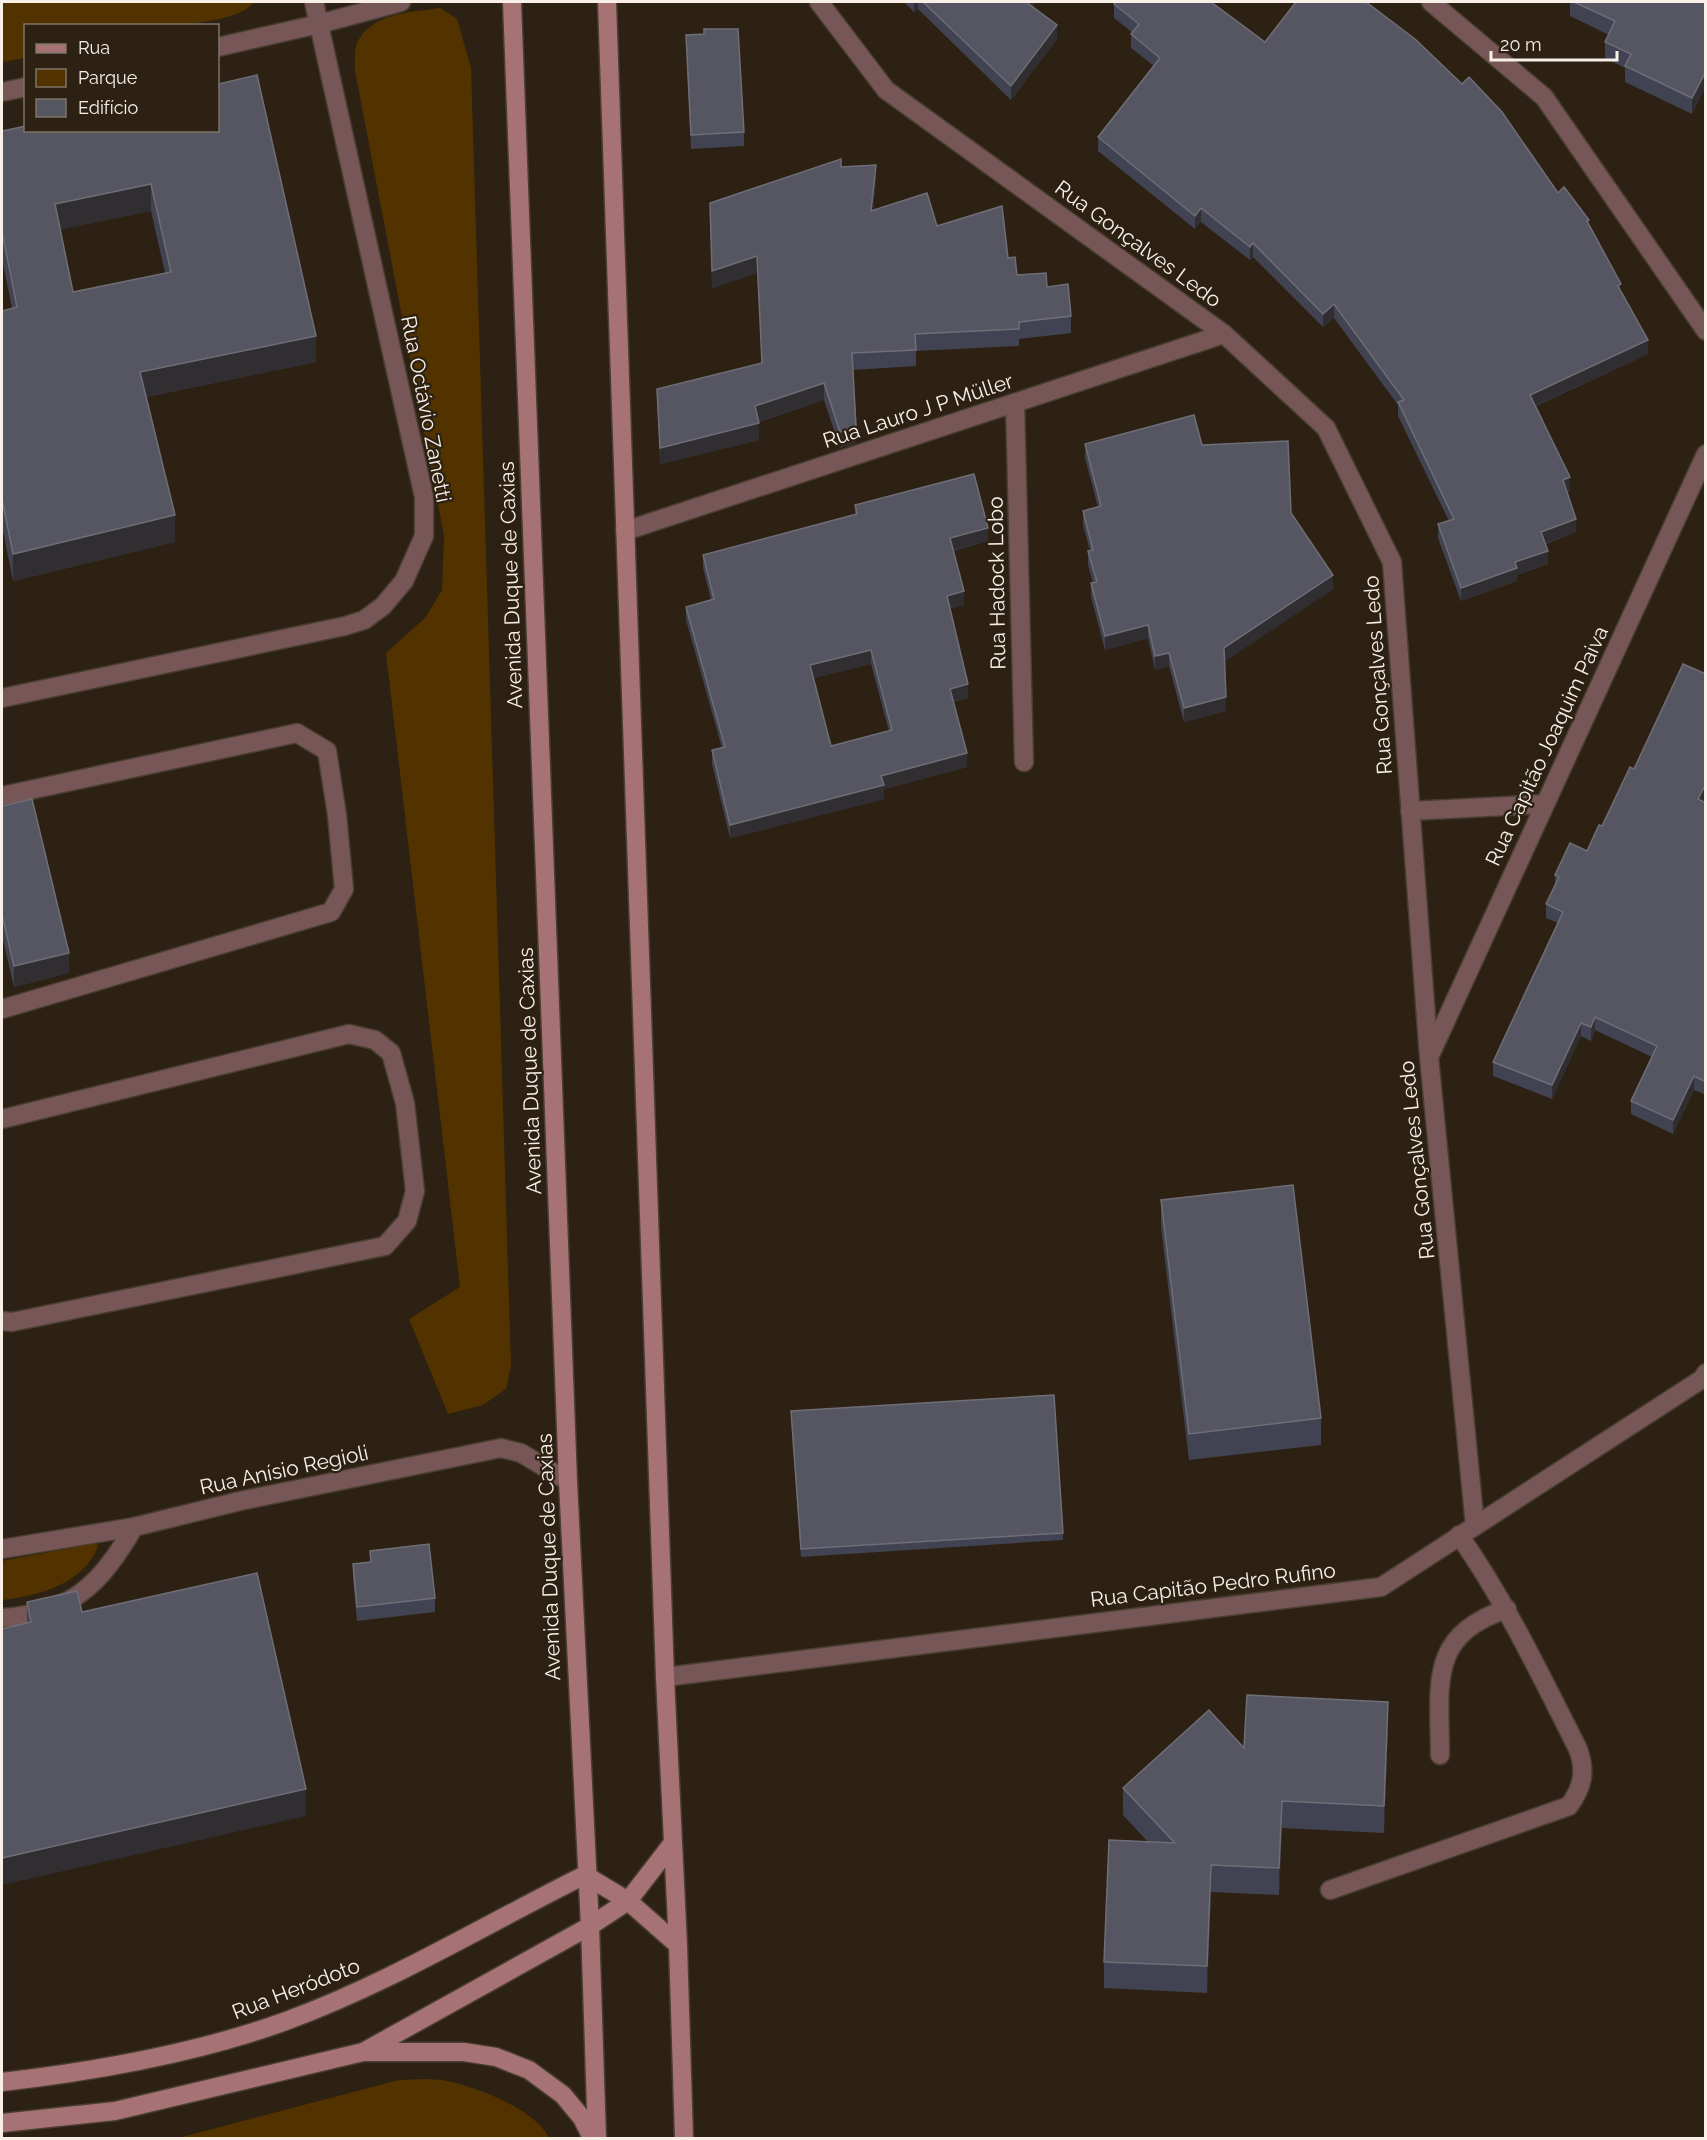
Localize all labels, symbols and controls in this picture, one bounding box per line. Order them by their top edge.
legend [24,24,219,132]
scale bar [1491,24,1617,62]
text: 20 m [1500,34,1542,55]
text: Rua [78,37,110,58]
text: Parque [78,67,138,88]
text: Edifício [78,97,138,118]
street label: Rua Gonçalves Ledo [1050,175,1226,312]
street label: Rua Octávio Zanetti [396,313,457,504]
street label: Rua Lauro J P Müller [820,368,1017,453]
street label: Avenida Duque de Caxias [494,461,527,709]
street label: Rua Hadock Lobo [982,496,1011,670]
street label: Rua Gonçalves Ledo [1358,575,1397,775]
street label: Rua Capitão Joaquim Paiva [1480,622,1613,870]
street label: Avenida Duque de Caxias [513,947,546,1195]
street label: Rua Gonçalves Ledo [1394,1060,1439,1261]
street label: Avenida Duque de Caxias [532,1433,565,1681]
street label: Rua Anísio Regioli [197,1439,371,1500]
street label: Rua Capitão Pedro Rufino [1089,1557,1337,1612]
street label: Rua Heródoto [228,1953,363,2024]

